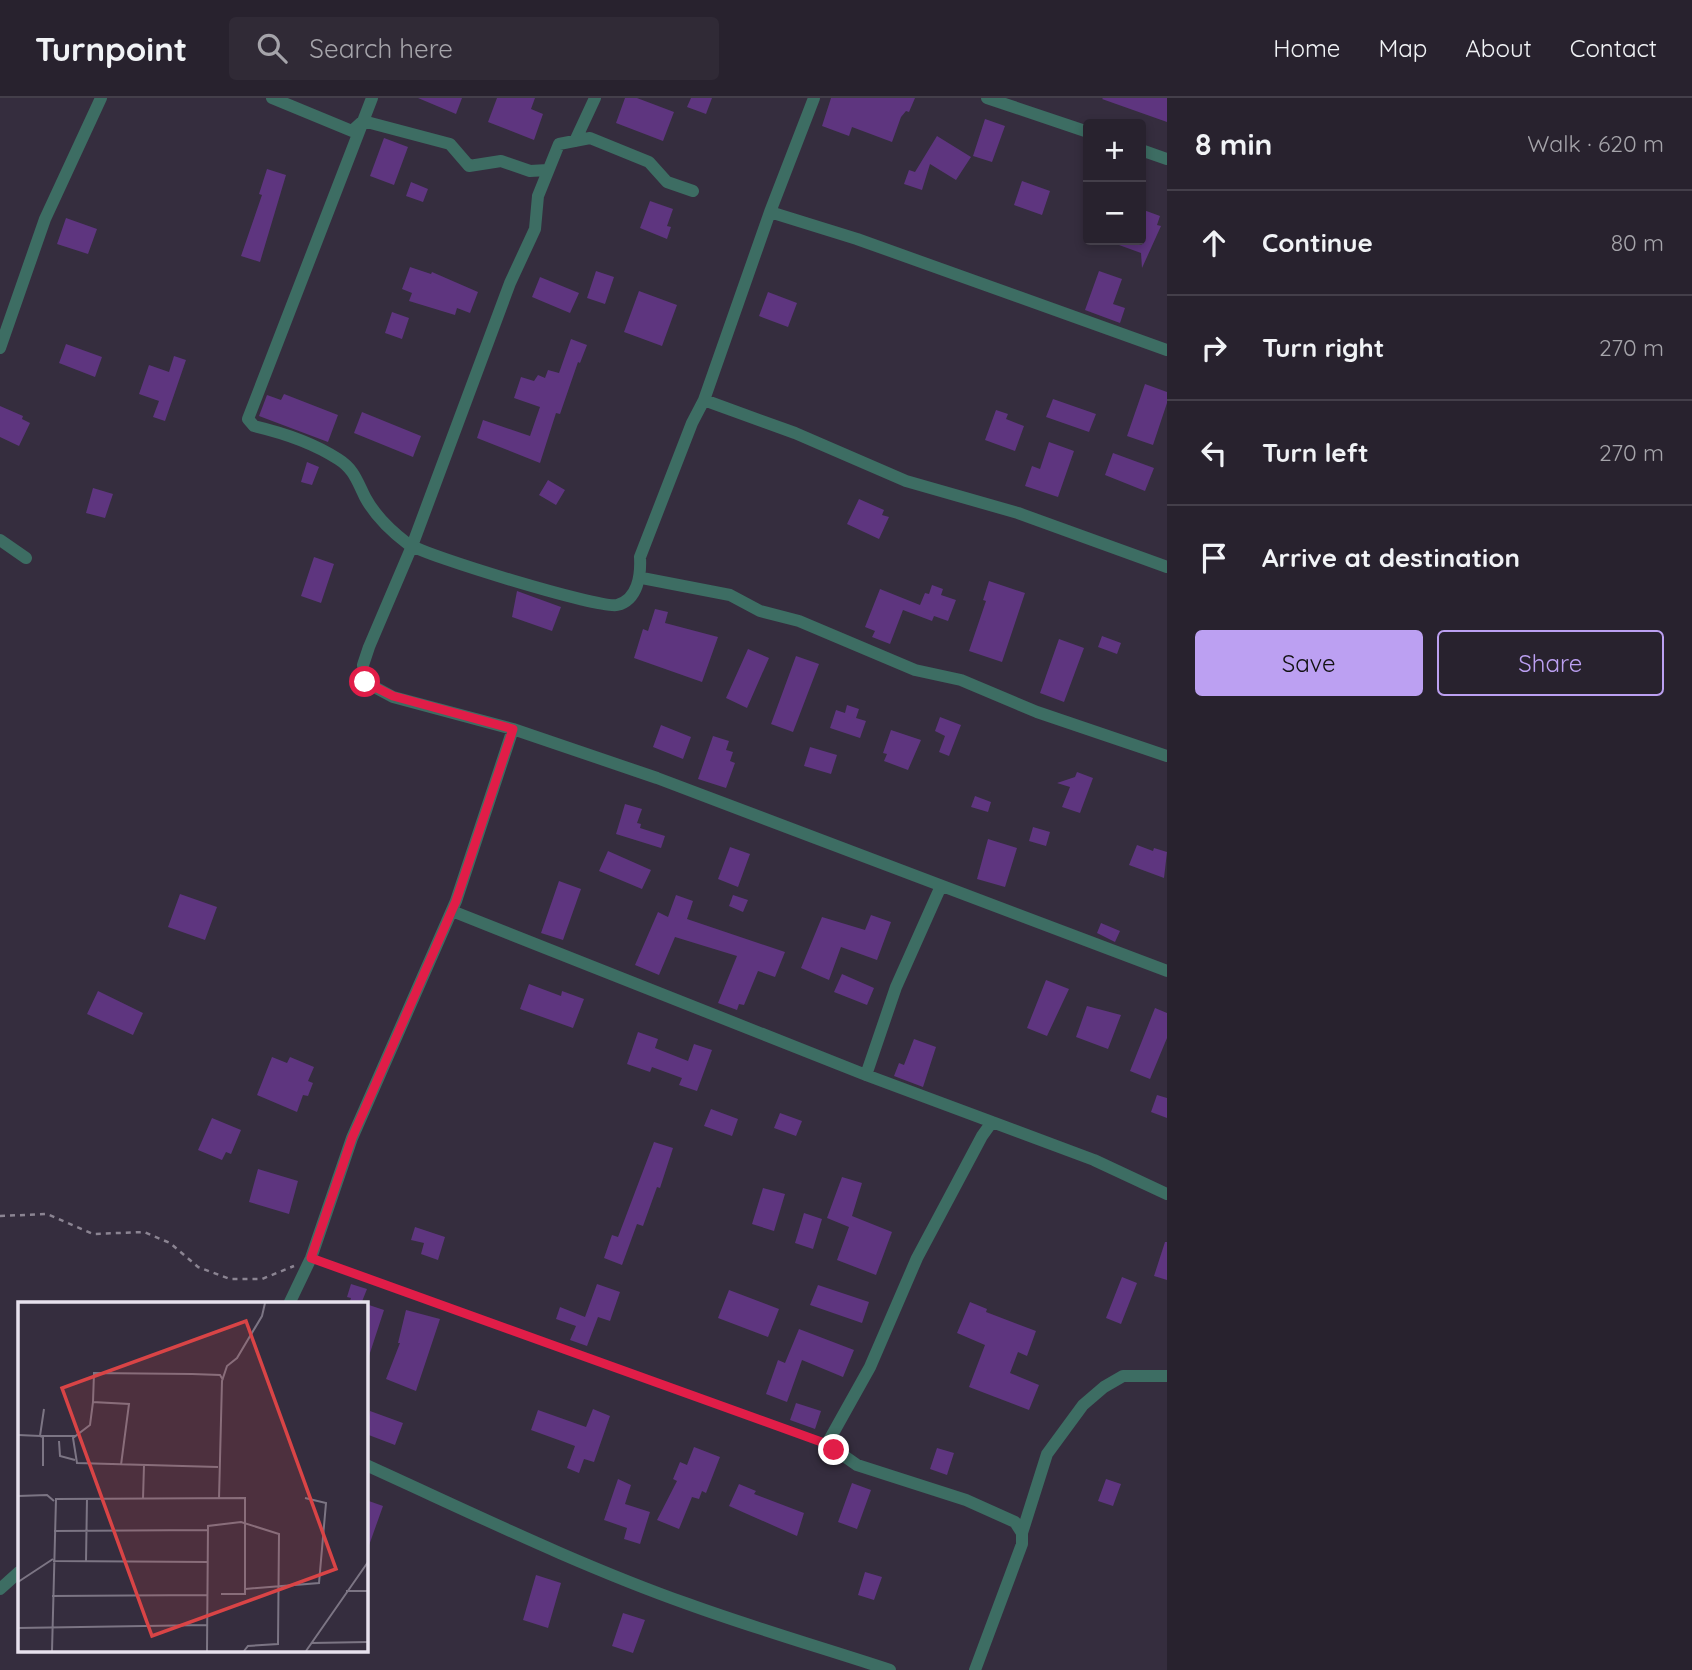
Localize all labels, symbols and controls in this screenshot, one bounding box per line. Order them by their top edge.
search box [229,17,719,80]
text: Turnpoint [35,28,187,69]
icon: search [253,29,291,67]
text: Search here [309,32,453,65]
text: Home [1273,33,1340,63]
text: Map [1378,33,1427,63]
text: About [1465,33,1532,63]
text: Contact [1570,33,1657,63]
map controls [1083,119,1146,245]
button: + [1083,119,1146,182]
text: 8 min [1195,125,1272,163]
text: Walk · 620 m [1527,129,1664,158]
button: − [1083,182,1146,245]
icon: ahead [1195,224,1233,262]
text: Continue [1262,226,1373,259]
text: 80 m [1611,228,1664,257]
icon: right [1195,329,1233,367]
text: Turn right [1262,331,1384,364]
text: 270 m [1599,333,1664,362]
icon: left [1195,434,1233,472]
text: Turn left [1262,436,1369,469]
text: 270 m [1599,438,1664,467]
icon: arrive [1195,539,1233,577]
text: Arrive at destination [1262,541,1520,574]
button: Save [1195,630,1423,696]
button: Share [1437,630,1664,696]
route start [349,666,380,697]
inset map [18,1302,368,1652]
route end [818,1434,849,1465]

